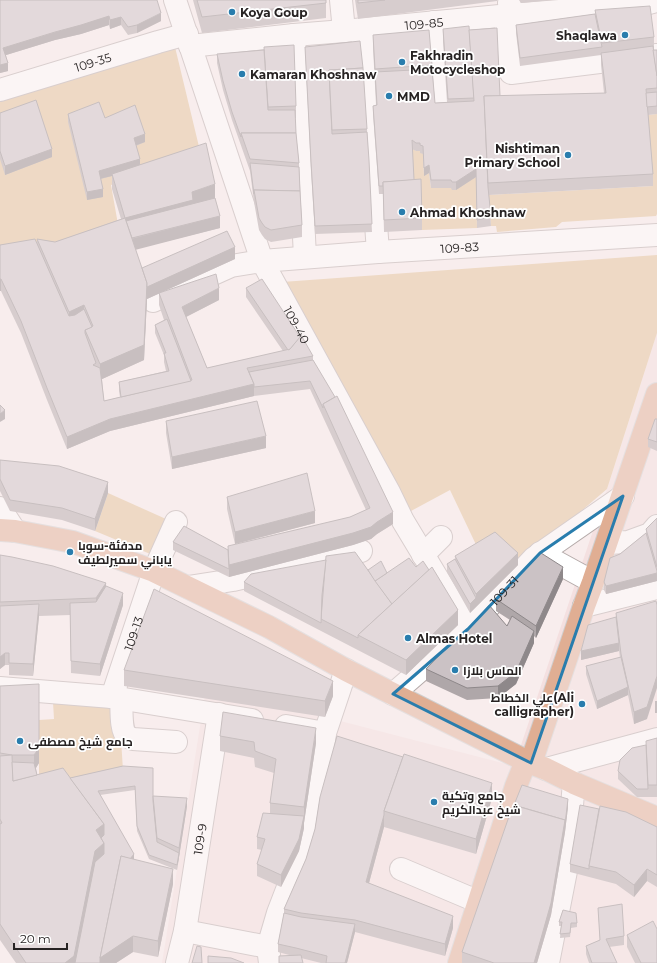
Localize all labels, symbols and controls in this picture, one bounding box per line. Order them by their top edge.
place label: Koya Goup [240,5,308,20]
marker: Koya Goup [227,7,237,17]
street label: 109-85 [404,14,444,33]
place label: Shaqlawa [556,28,617,43]
marker: Shaqlawa [620,30,630,40]
place label: Fakhradin Motocycleshop [410,48,505,77]
street label: 109-35 [73,49,113,74]
marker: Fakhradin Motocycleshop [397,57,407,67]
place label: Kamaran Khoshnaw [250,67,377,82]
marker: Kamaran Khoshnaw [237,69,247,79]
place label: MMD [397,89,430,104]
marker: MMD [384,91,394,101]
place label: Nishtiman Primary School [464,141,560,170]
marker: Nishtiman Primary School [563,150,573,160]
place label: Ahmad Khoshnaw [409,205,527,220]
marker: Ahmad Khoshnaw [397,207,407,217]
street label: 109-83 [440,238,480,256]
street label: 109-40 [281,304,313,346]
place label: مدفئة-سوبا ياباني سميرلطيف [78,538,172,570]
marker: مدفئة-سوبا ياباني سميرلطيف [65,547,75,557]
street label: 109-31 [486,572,521,608]
street label: 109-13 [121,614,146,653]
place label: Almas Hotel [415,631,492,646]
marker: Almas Hotel [403,633,413,643]
place label: الماس بلازا [463,663,522,679]
marker: الماس بلازا [450,665,460,675]
place label: علي الخطاط(Ali calligrapher) [491,690,574,719]
marker: علي الخطاط(Ali calligrapher) [577,699,587,709]
place label: جامع شيخ مصطفى [28,734,133,751]
marker: جامع شيخ مصطفى [15,736,25,746]
place label: جامع وتكية شيخ عبدالكريم [442,788,521,819]
marker: جامع وتكية شيخ عبدالكريم [429,797,439,807]
street label: 109-9 [190,822,209,856]
scale bar [14,925,67,951]
text: 20 m [20,931,51,946]

